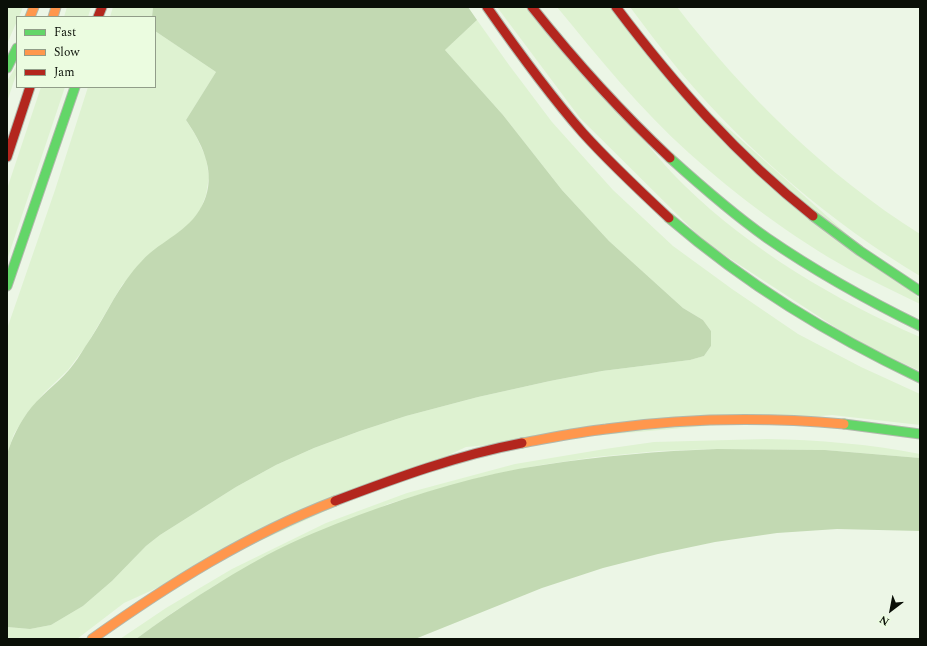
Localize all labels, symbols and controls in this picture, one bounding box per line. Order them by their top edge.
legend [16,16,156,88]
text: Fast [54,23,76,42]
text: Slow [54,43,79,62]
text: Jam [54,63,75,82]
north arrow [871,590,911,630]
text: N [876,611,893,630]

